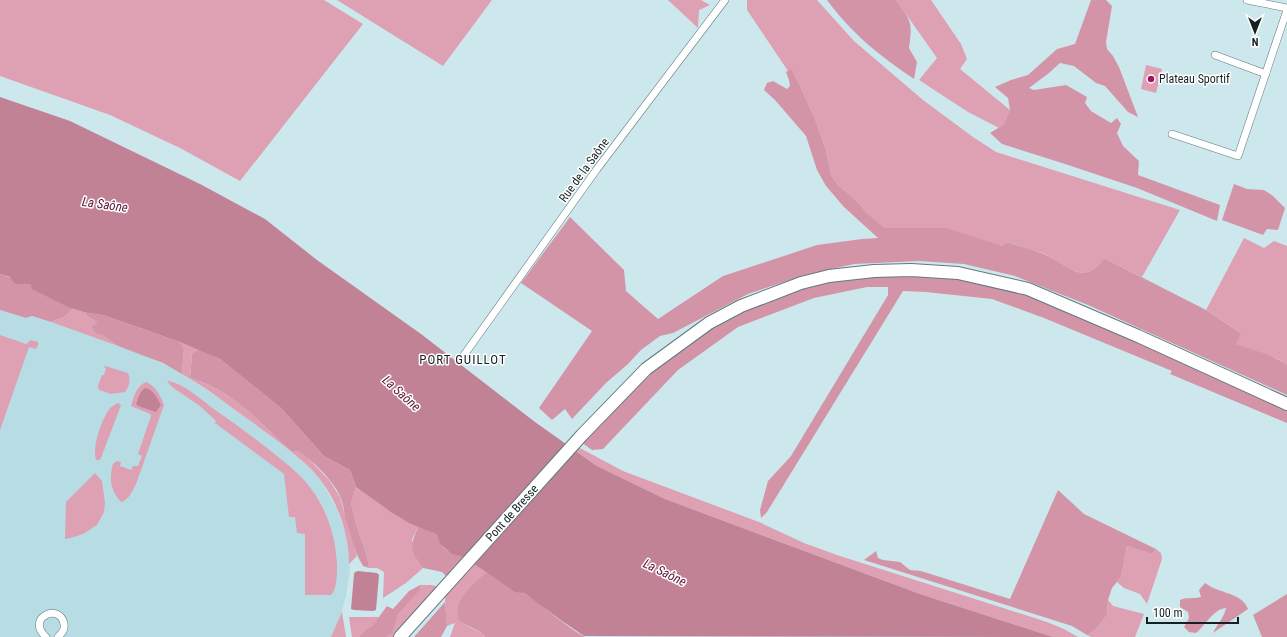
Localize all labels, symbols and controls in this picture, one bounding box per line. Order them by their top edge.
north arrow [1235,12,1275,52]
text: N [1251,35,1258,48]
place label: Plateau Sportif [1159,72,1230,86]
marker: Plateau Sportif [1146,74,1156,84]
street label: Rue de la Saône [556,135,612,205]
water label: La Saône [81,194,129,215]
district label: PORT GUILLOT [419,352,507,367]
water label: La Saône [380,372,424,414]
street label: Pont de Bresse [483,482,541,544]
water label: La Saône [641,556,689,589]
scale bar [1147,599,1238,625]
text: 100 m [1153,606,1183,620]

